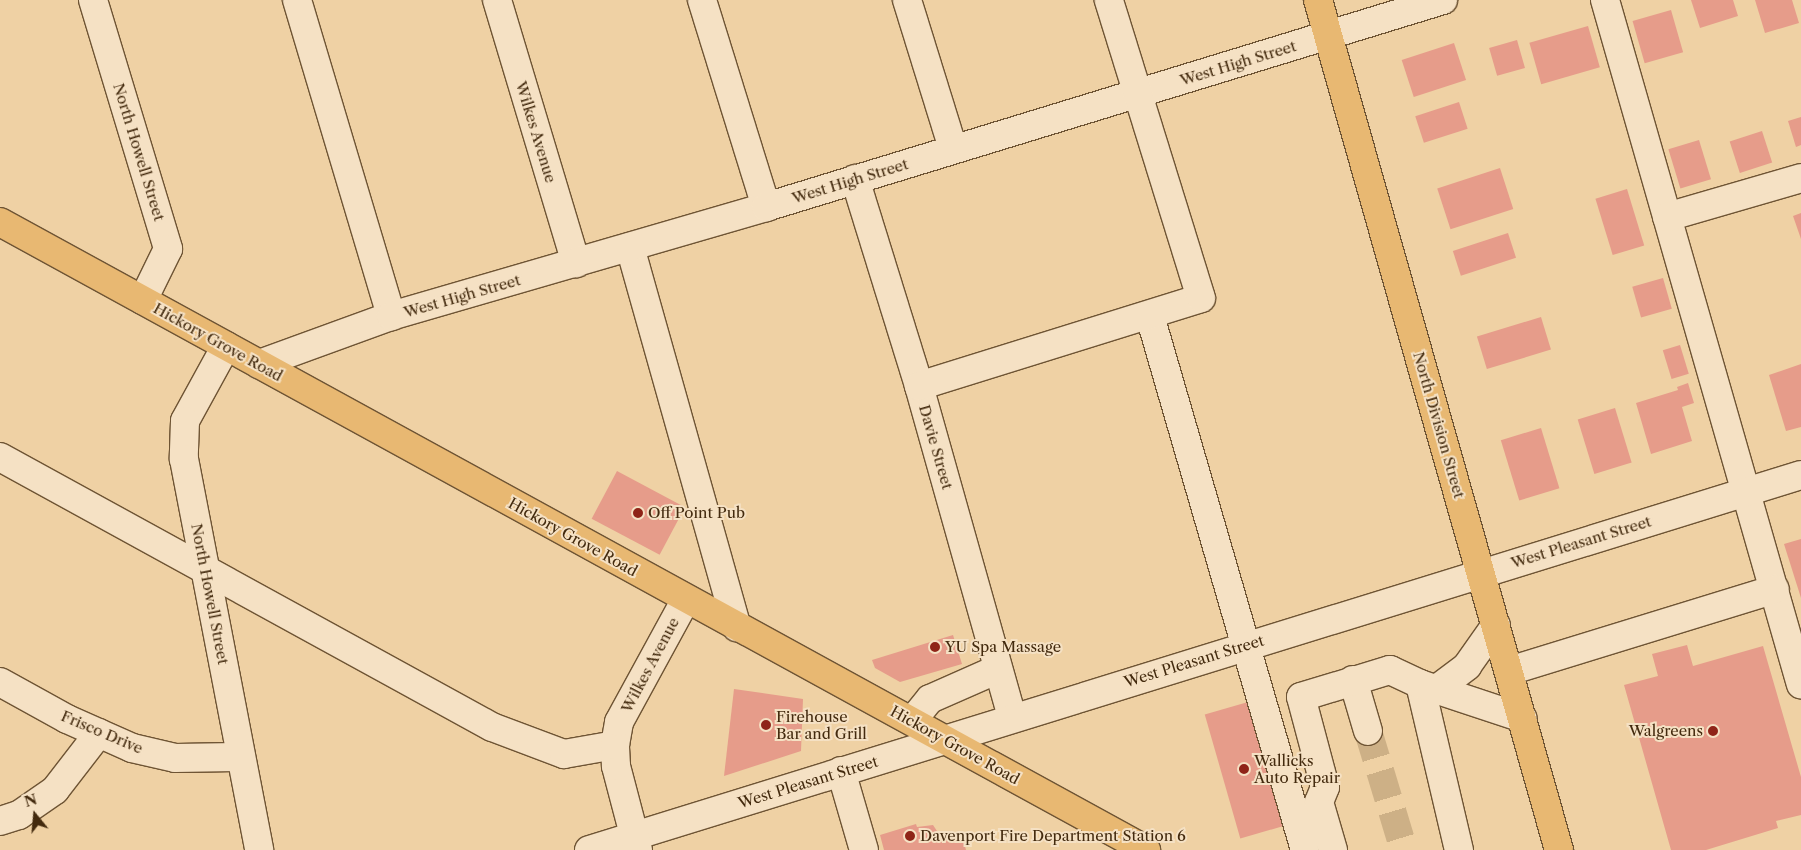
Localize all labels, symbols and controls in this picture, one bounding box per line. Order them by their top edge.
street label: West High Street [1178,37,1298,89]
street label: Wilkes Avenue [512,79,560,185]
street label: North Howell Street [109,81,169,223]
street label: West High Street [790,155,910,207]
street label: West High Street [402,271,522,321]
street label: Hickory Grove Road [150,299,286,385]
street label: North Division Street [1409,350,1469,500]
street label: Davie Street [915,403,957,491]
street label: Hickory Grove Road [505,494,641,580]
place label: Off Point Pub [648,504,745,522]
marker: Off Point Pub [632,507,644,519]
street label: West Pleasant Street [1509,512,1653,572]
street label: North Howell Street [187,522,233,666]
street label: Wilkes Avenue [617,614,683,716]
street label: West Pleasant Street [1122,631,1266,691]
place label: YU Spa Massage [945,638,1061,656]
marker: YU Spa Massage [929,641,941,653]
street label: Hickory Grove Road [887,702,1023,788]
street label: Frisco Drive [58,707,146,757]
place label: Firehouse Bar and Grill [776,707,867,742]
marker: Firehouse Bar and Grill [760,719,772,731]
place label: Walgreens [1629,722,1703,740]
marker: Walgreens [1707,725,1719,737]
place label: Wallicks Auto Repair [1254,751,1340,786]
street label: West Pleasant Street [736,752,880,812]
marker: Wallicks Auto Repair [1238,763,1250,775]
north arrow [10,790,60,840]
text: N [22,790,39,811]
place label: Davenport Fire Department Station 6 [920,827,1186,845]
marker: Davenport Fire Department Station 6 [904,830,916,842]

